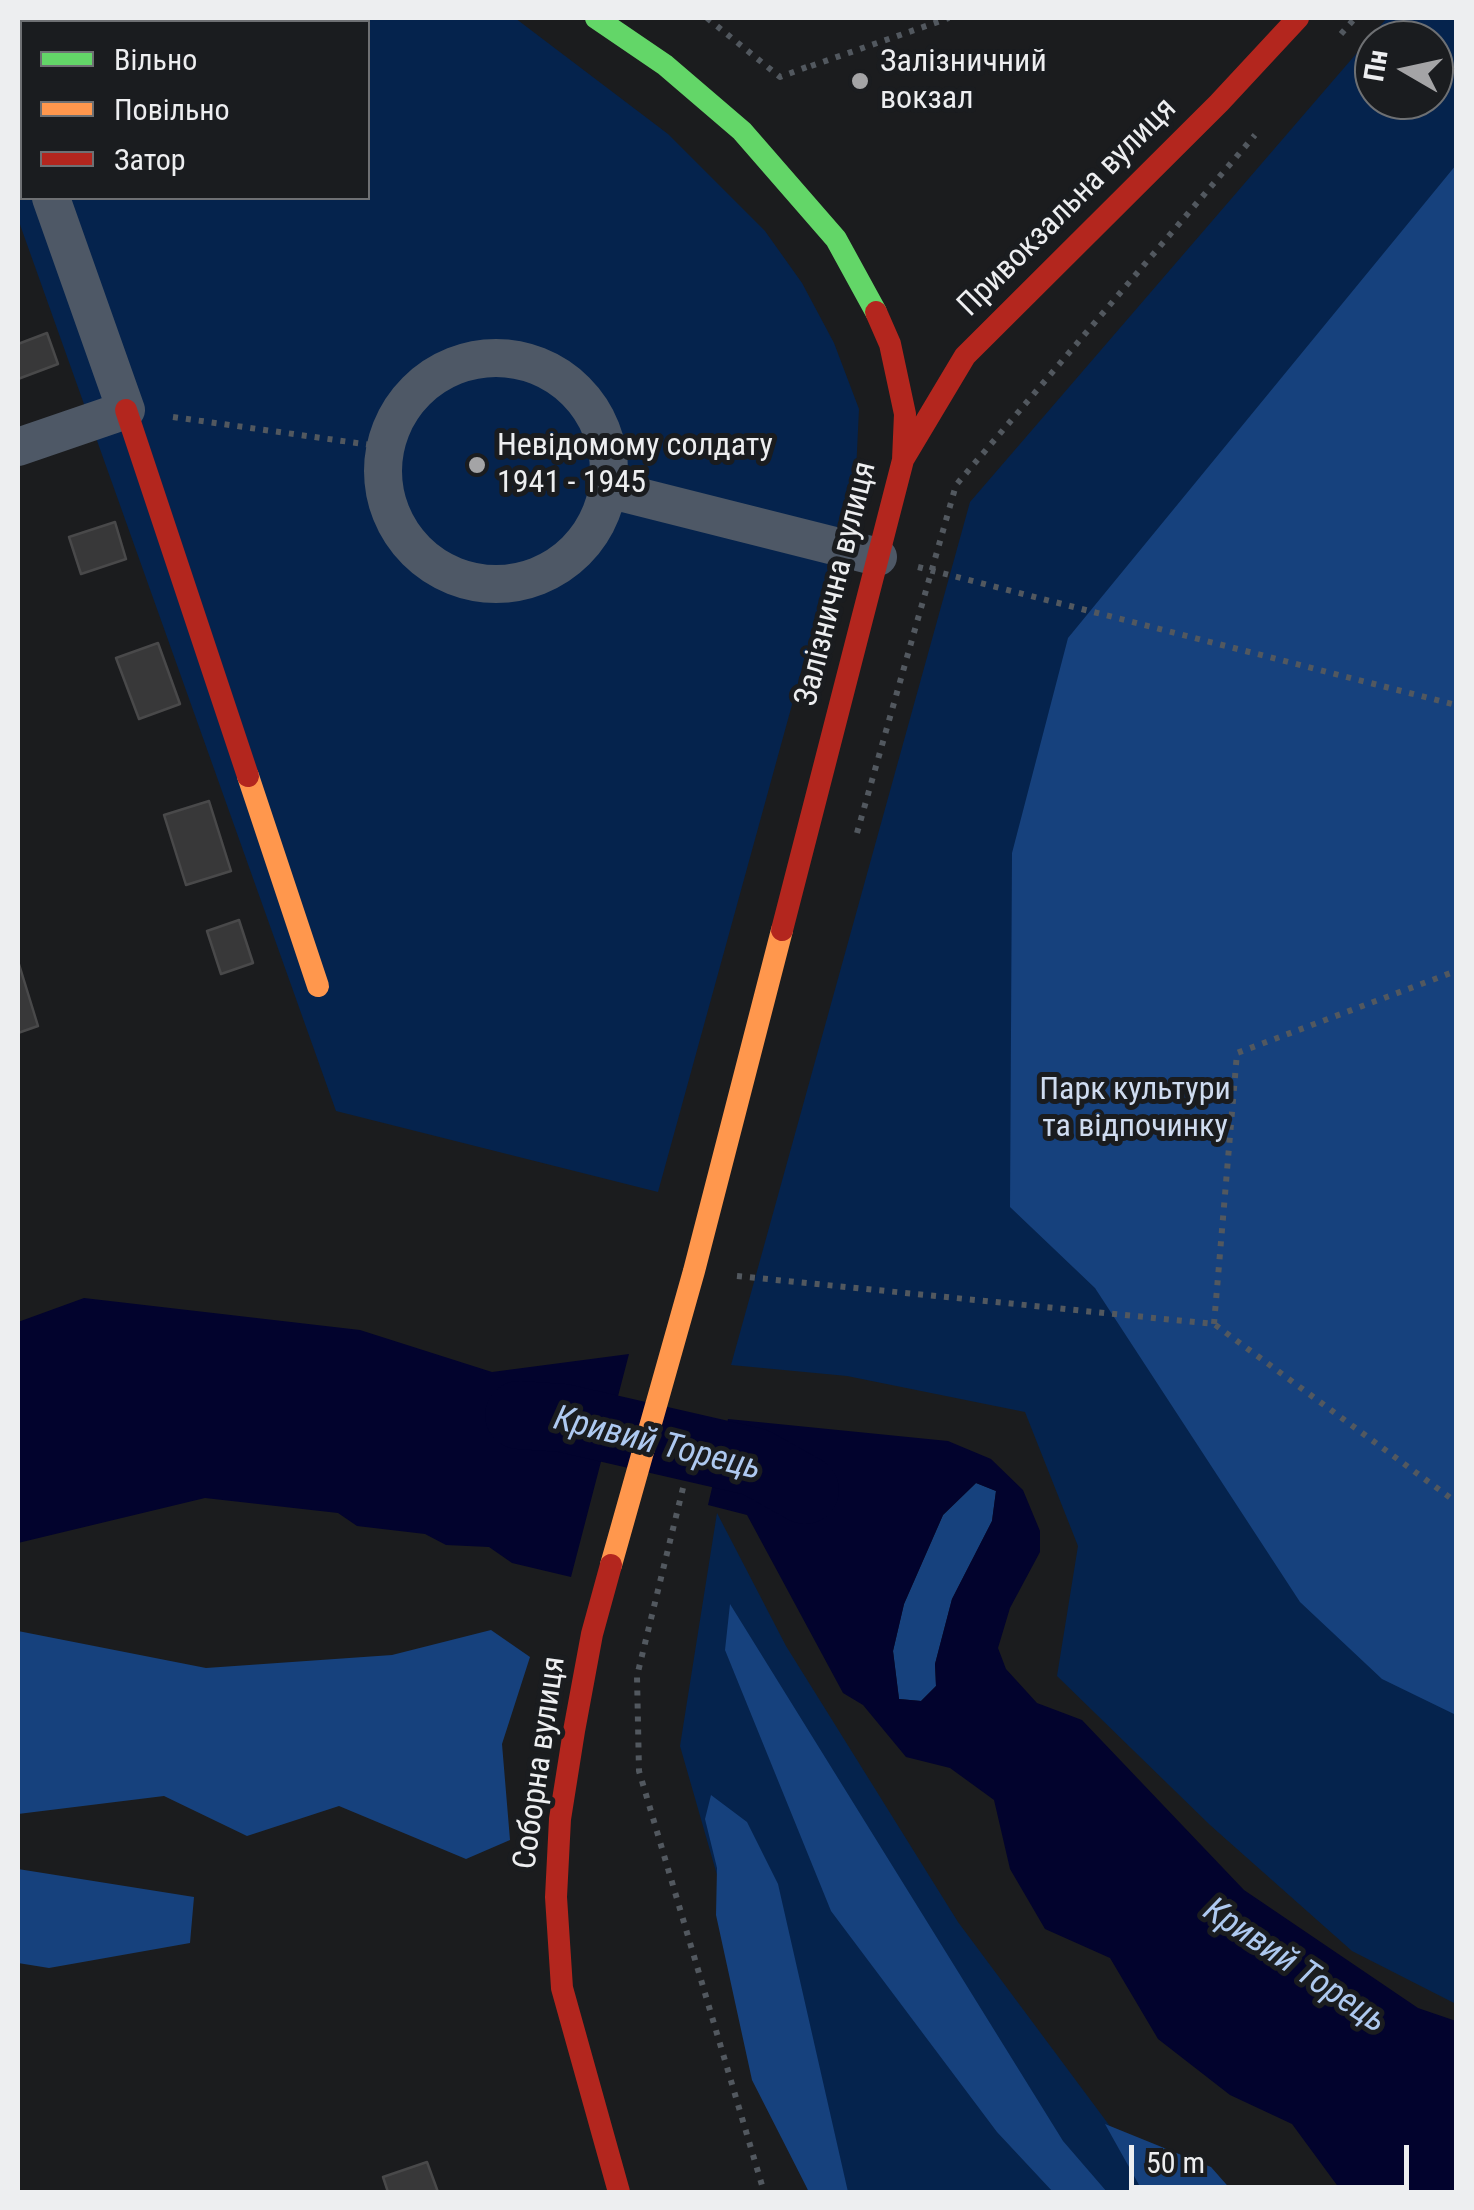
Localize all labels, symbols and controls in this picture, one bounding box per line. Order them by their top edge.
legend [20,20,370,200]
north arrow [1354,20,1454,120]
text: Вільно [114,42,197,77]
place label: Залізничний вокзал [880,44,1047,119]
text: Пн [1357,48,1395,84]
marker: Залізничний вокзал [849,70,871,92]
street label: Привокзальна вулиця [951,91,1185,325]
text: Повільно [114,92,230,127]
text: Затор [114,142,186,177]
place label: Невідомому солдату 1941 - 1945 [497,428,773,503]
marker: Невідомому солдату 1941 - 1945 [466,454,488,476]
street label: Залізнична вулиця [788,458,886,710]
park label: Парк культури та відпочинку [1039,1072,1231,1147]
water label: Кривий Торець [549,1399,765,1491]
street label: Соборна вулиця [507,1654,575,1872]
water label: Кривий Торець [1194,1890,1394,2044]
scale bar [1134,2125,1414,2187]
text: 50 m [1146,2145,1205,2180]

